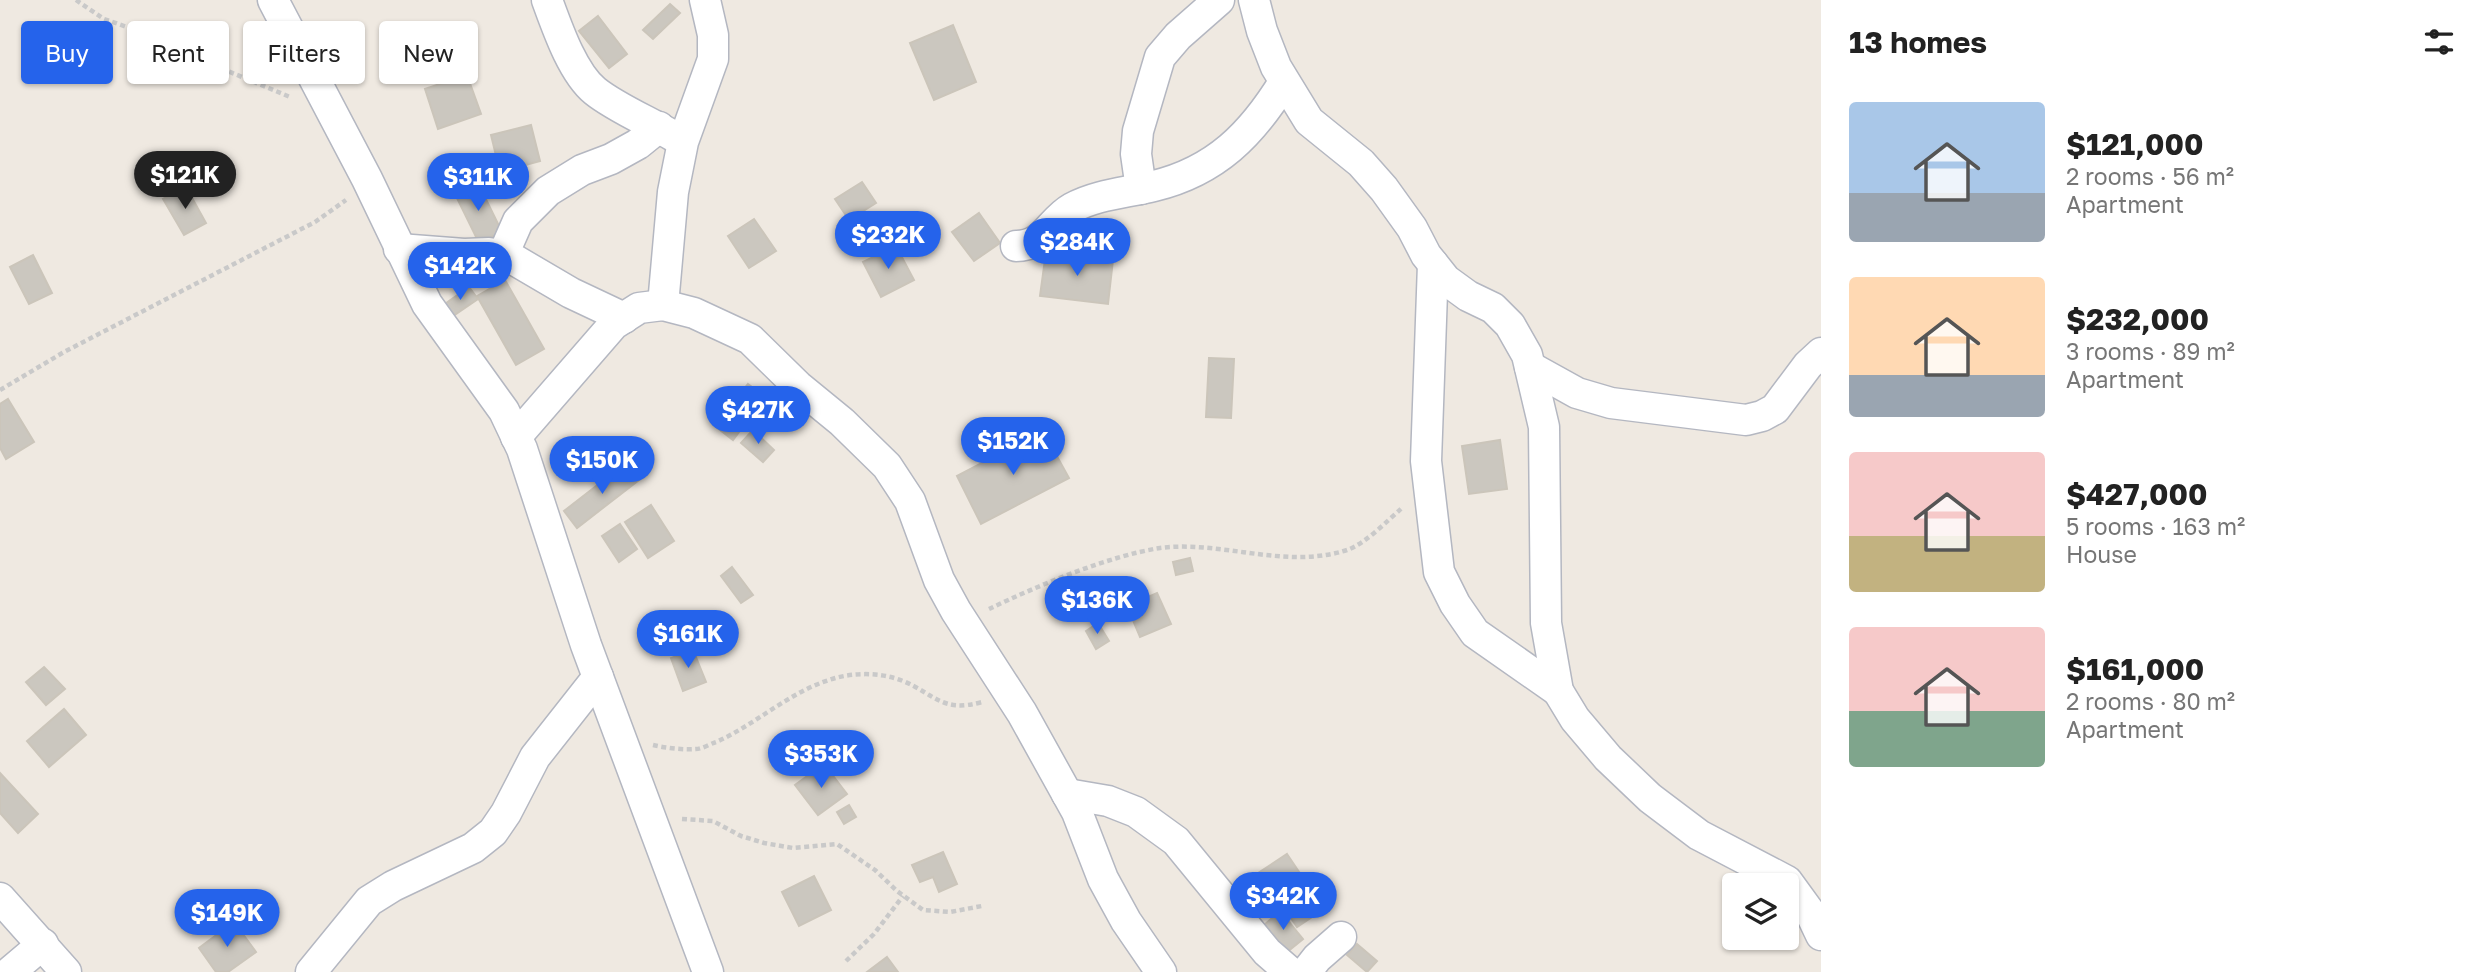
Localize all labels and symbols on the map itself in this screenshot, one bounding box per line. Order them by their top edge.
pin: $121K [136,152,234,211]
pin: $311K [429,154,527,213]
pin: $232K [839,212,937,271]
pin: $284K [1028,218,1126,278]
pin: $142K [411,243,509,302]
pin: $427K [709,386,807,446]
pin: $152K [964,418,1062,477]
pin: $150K [553,436,651,496]
pin: $136K [1048,576,1146,636]
pin: $161K [639,610,737,670]
pin: $353K [772,730,870,790]
pin: $342K [1234,872,1332,932]
pin: $149K [178,890,276,949]

